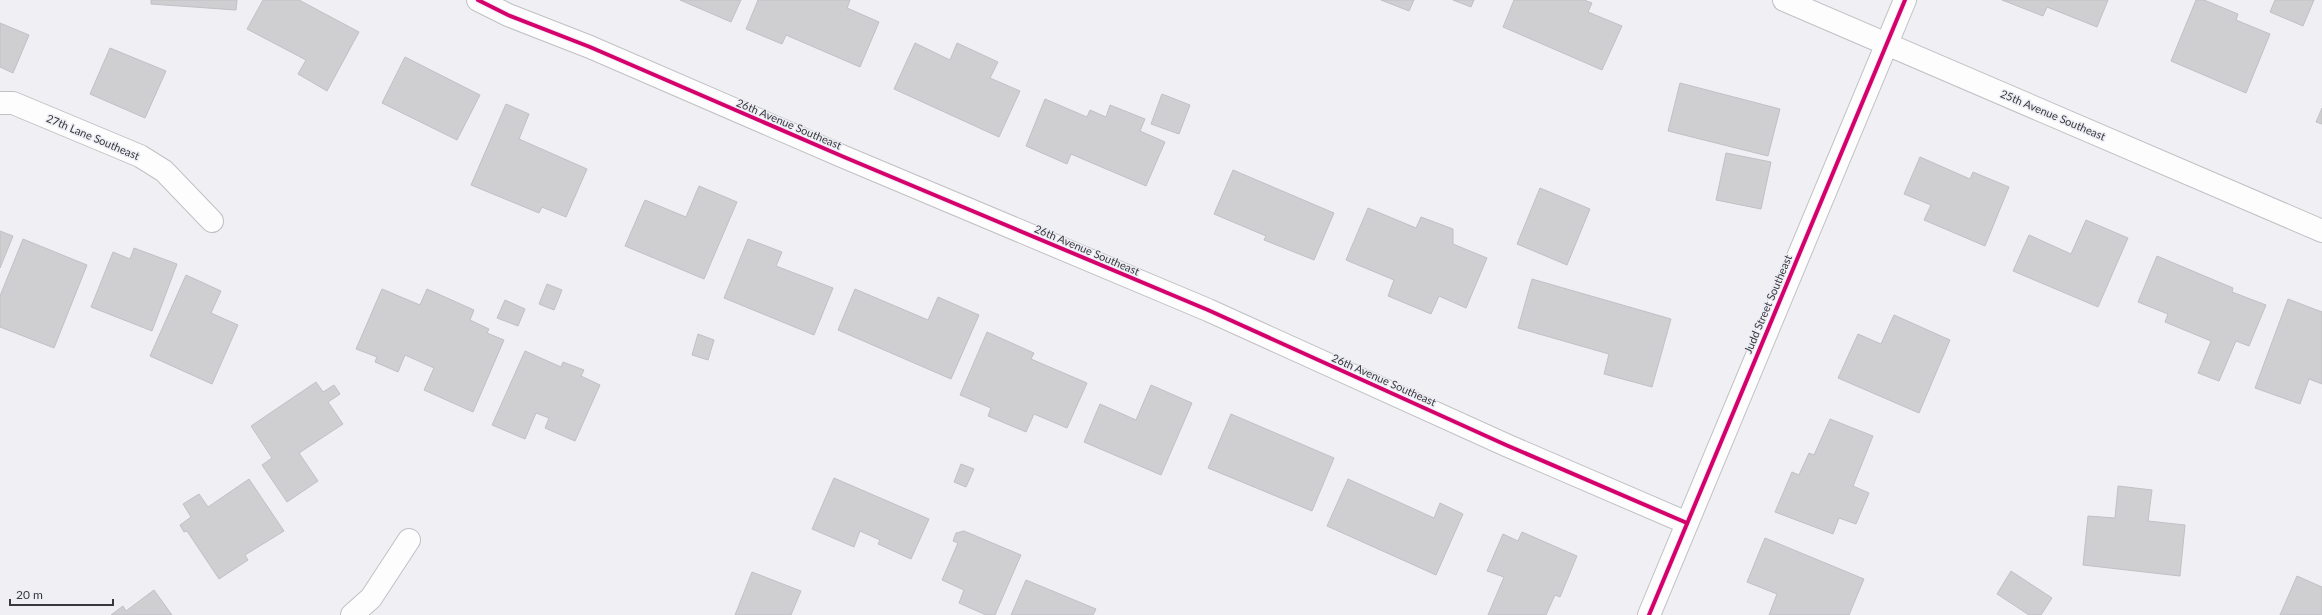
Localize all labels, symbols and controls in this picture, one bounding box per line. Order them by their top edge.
street label: 25th Avenue Southeast [1999,87,2108,143]
street label: 26th Avenue Southeast [735,96,844,152]
street label: 27th Lane Southeast [45,111,142,162]
street label: 26th Avenue Southeast [1033,222,1142,278]
street label: Judd Street Southeast [1741,252,1794,355]
street label: 26th Avenue Southeast [1330,351,1438,408]
scale bar [10,581,113,607]
text: 20 m [16,587,43,602]

